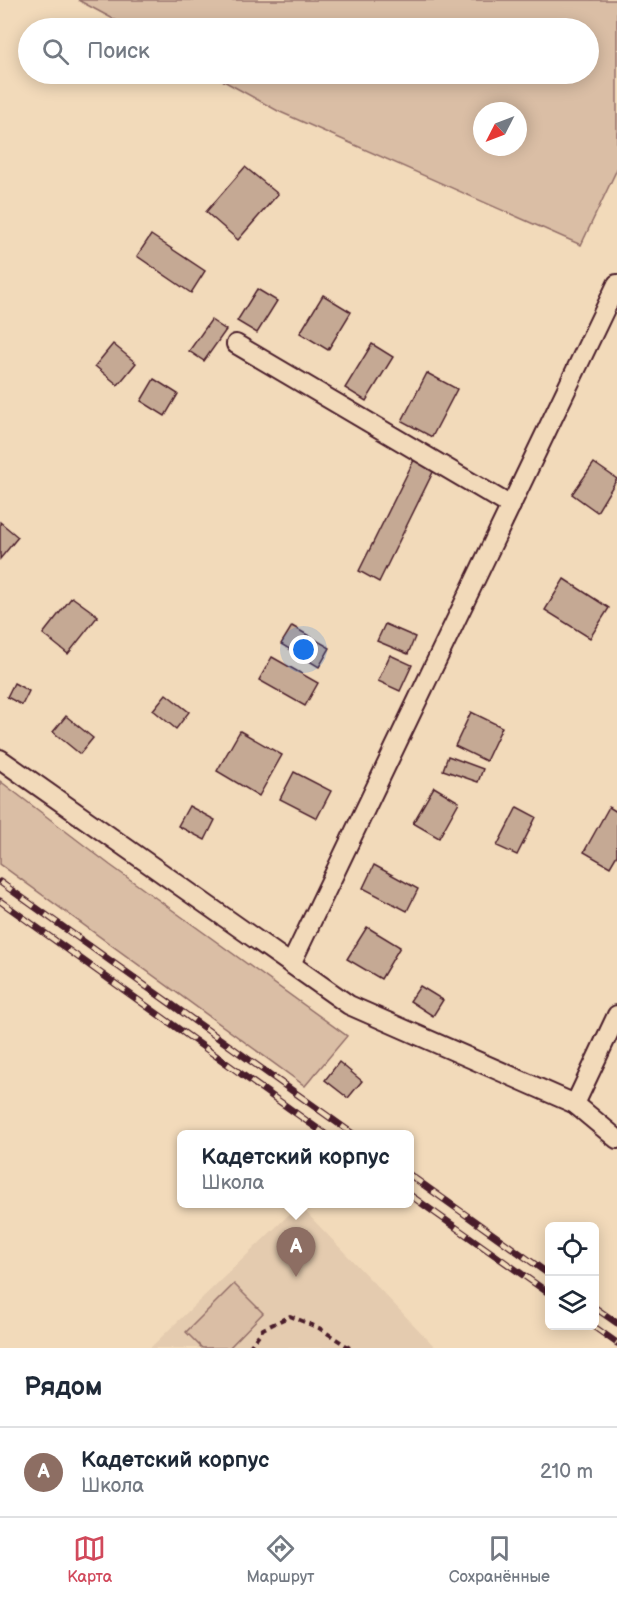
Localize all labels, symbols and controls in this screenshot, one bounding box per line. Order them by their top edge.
search box [18,18,599,84]
icon: search [39,35,72,68]
text: Поиск [87,38,150,65]
north arrow [473,102,527,156]
your location [289,635,318,664]
popup [177,1130,414,1208]
text: Кадетский корпус [201,1144,390,1171]
text: Школа [201,1171,264,1195]
map controls [545,1222,599,1330]
button: locate [545,1222,599,1276]
pin: A [276,1228,316,1277]
button: layers [545,1276,599,1330]
text: Рядом [24,1372,102,1403]
text: Кадетский корпус [81,1447,269,1474]
text: A [37,1460,50,1484]
text: 210 m [540,1460,593,1484]
text: Школа [81,1474,144,1498]
tab: Карта [67,1532,112,1587]
tab: Маршрут [246,1532,315,1587]
tab: Сохранённые [449,1532,550,1587]

